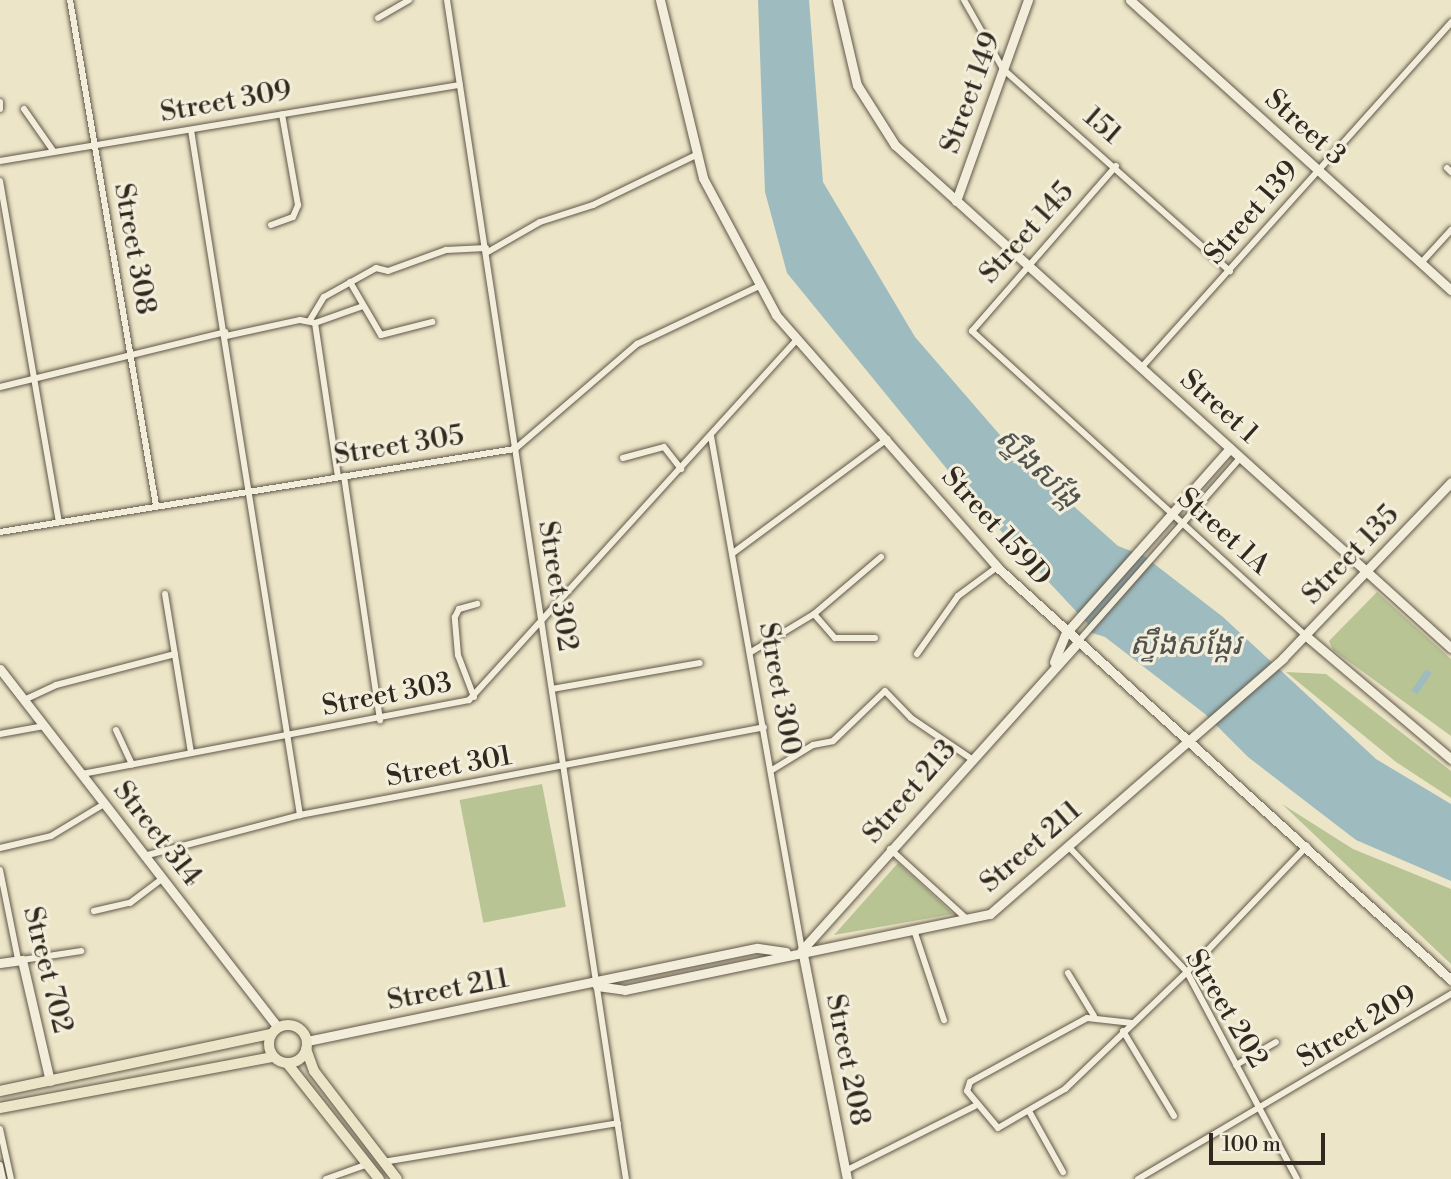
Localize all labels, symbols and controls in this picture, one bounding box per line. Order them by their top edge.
street label: Street 149 [934,28,1008,158]
street label: Street 309 [158,74,294,130]
street label: Street 3 [1258,83,1352,173]
street label: 151 [1076,100,1128,152]
street label: Street 139 [1198,154,1306,272]
street label: Street 145 [973,175,1081,291]
street label: Street 308 [106,181,162,317]
street label: Street 1 [1173,363,1265,451]
street label: Street 305 [332,419,466,473]
water label: ស្ទឹងសង្កែ [988,420,1088,516]
street label: Street 159D [934,461,1058,593]
street label: Street 1A [1170,482,1276,582]
street label: Street 135 [1296,498,1406,612]
street label: Street 302 [530,519,584,653]
street label: Street 300 [751,620,807,758]
water label: ស្ទឹងសង្កែរ [1129,627,1241,663]
street label: Street 303 [319,666,455,724]
street label: Street 213 [856,734,964,850]
street label: Street 301 [384,739,514,795]
street label: Street 314 [106,775,208,893]
street label: Street 211 [974,794,1088,900]
street label: Street 702 [15,903,79,1037]
street label: Street 202 [1178,944,1274,1074]
street label: Street 211 [384,962,512,1018]
street label: Street 209 [1291,978,1423,1076]
street label: Street 208 [818,991,876,1129]
scale bar [1213,1120,1328,1164]
text: 100 m [1222,1132,1281,1158]

